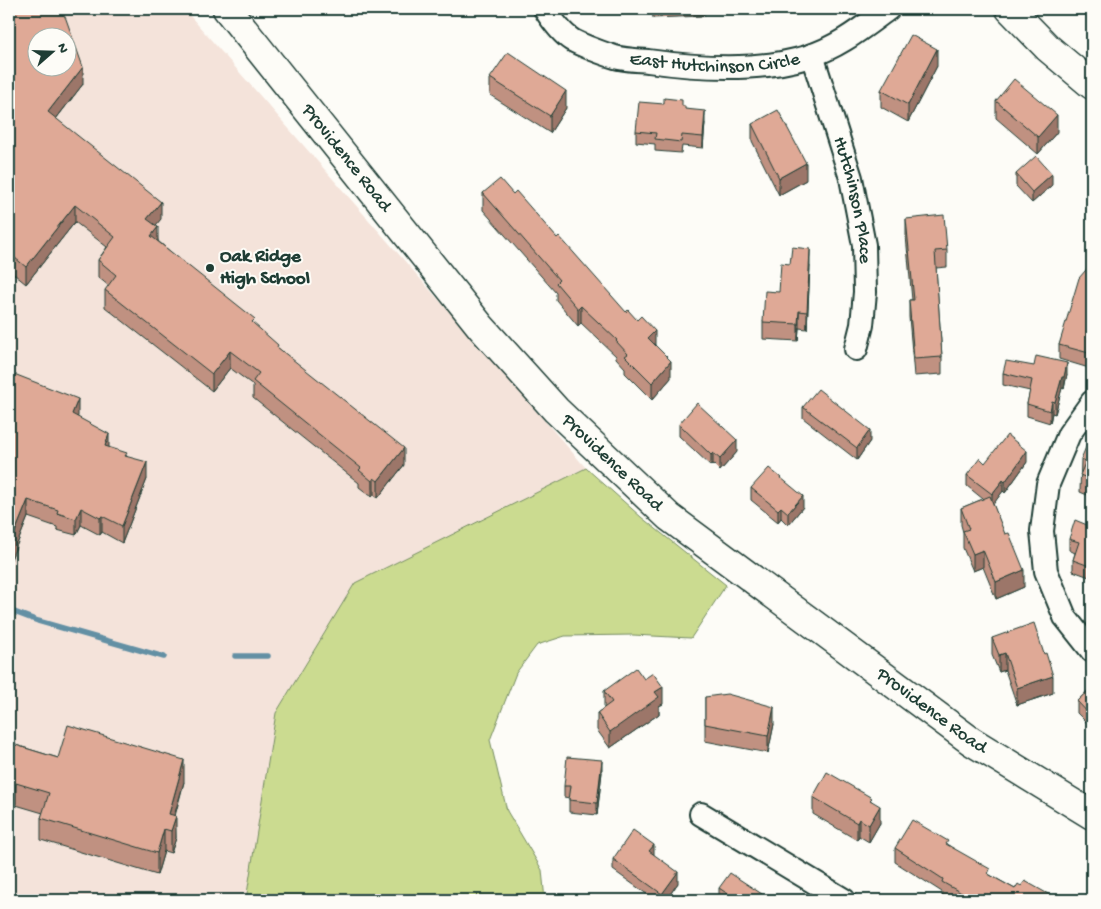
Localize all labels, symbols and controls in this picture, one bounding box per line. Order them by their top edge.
north arrow [28,28,78,78]
text: N [52,41,71,56]
street label: East Hutchinson Circle [629,48,803,79]
street label: Providence Road [295,99,398,218]
street label: Hutchinson Place [827,134,876,264]
place label: Oak Ridge High School [220,246,310,291]
marker: Oak Ridge High School [204,262,216,274]
street label: Providence Road [555,409,669,518]
street label: Providence Road [871,662,993,760]

